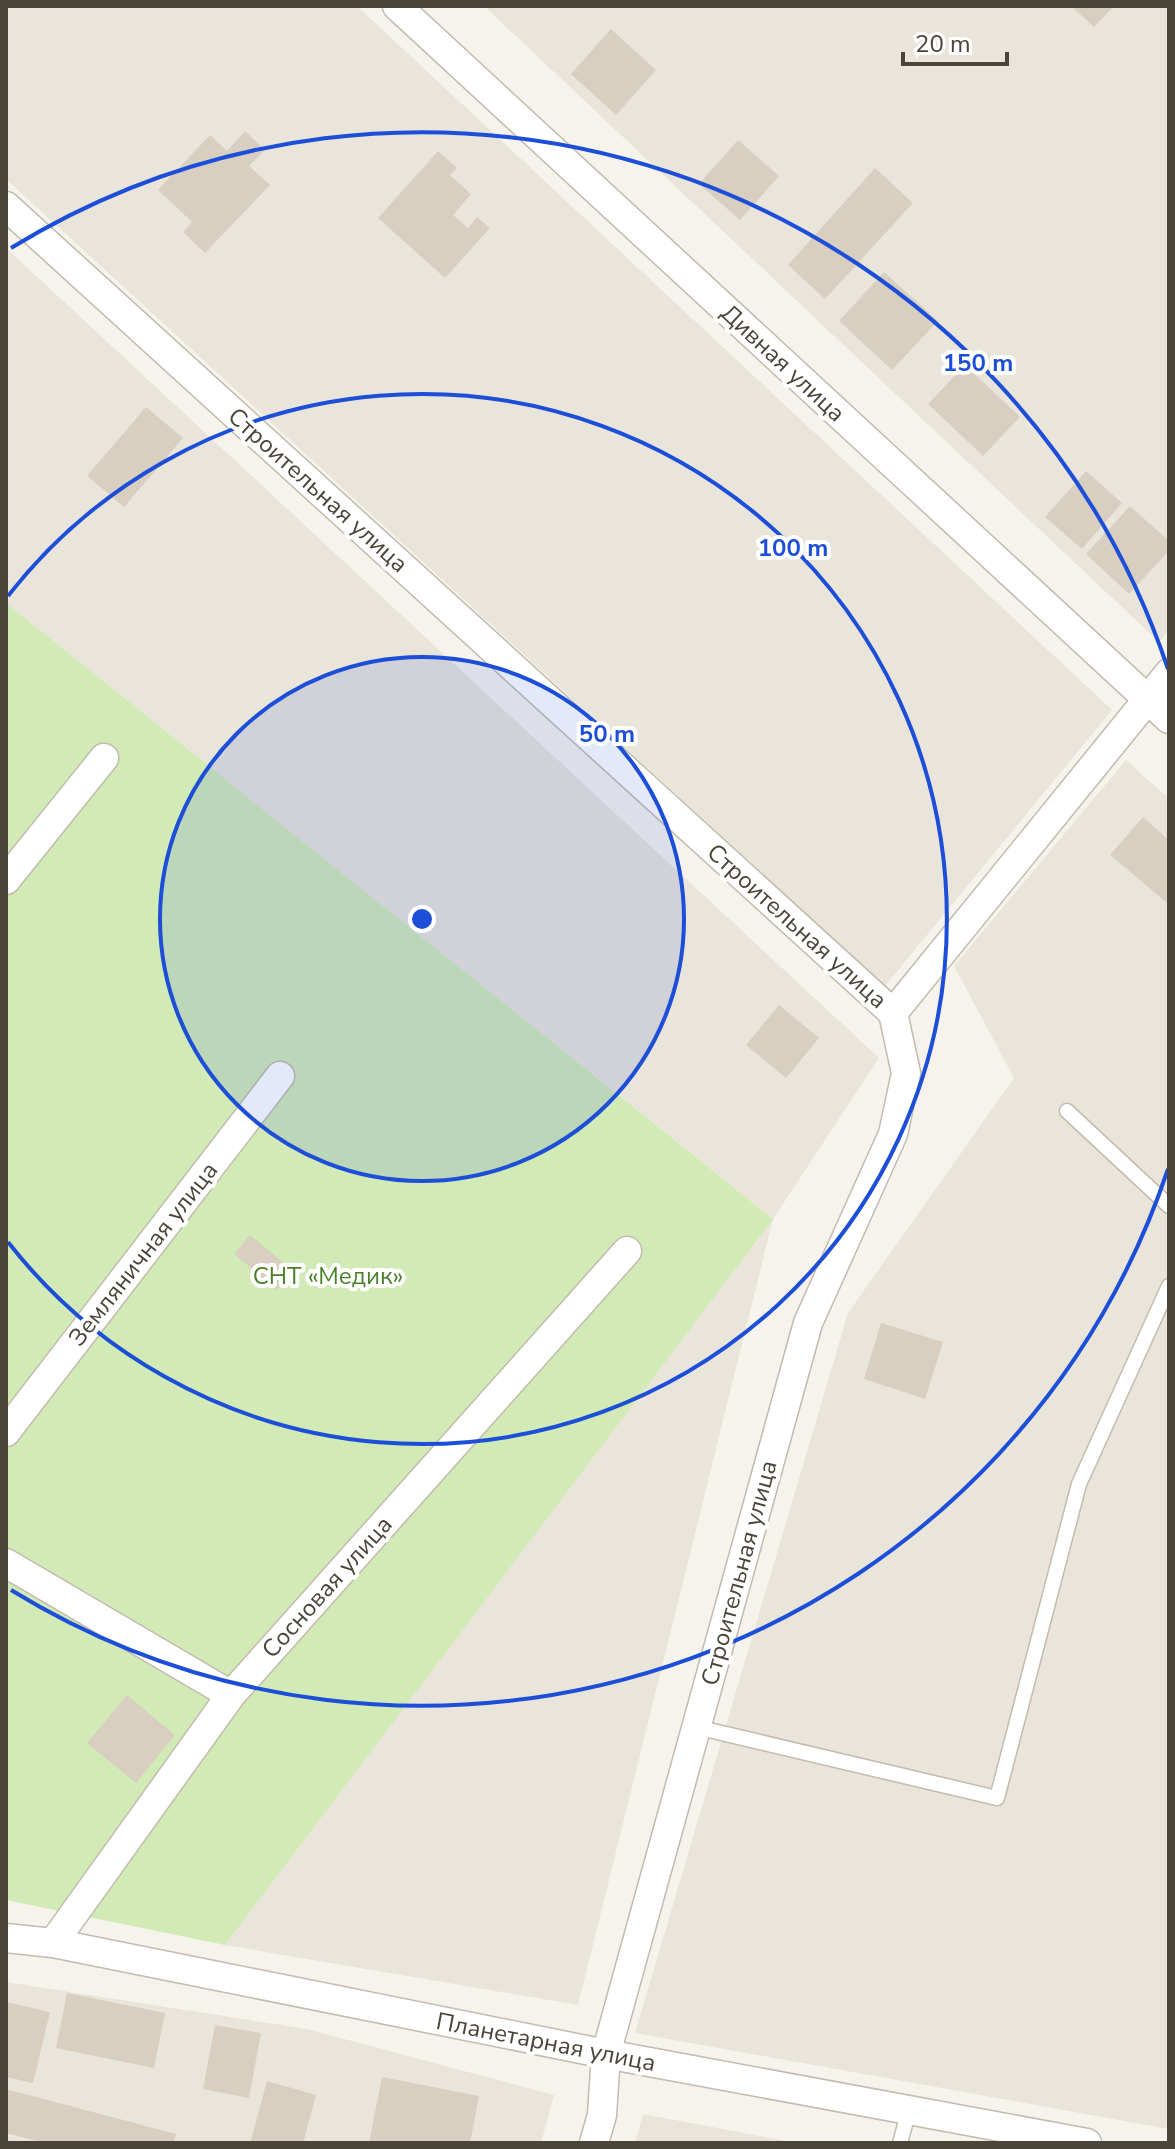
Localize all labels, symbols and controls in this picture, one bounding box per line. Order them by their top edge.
scale bar [903,16,1007,66]
text: 20 m [915,28,971,60]
street label: Дивная улица [714,297,852,429]
text: 150 m [943,347,1013,379]
street label: Строительная улица [221,400,415,580]
text: 100 m [758,532,828,564]
text: 50 m [579,718,635,750]
street label: Строительная улица [700,836,894,1016]
centre of rings [408,905,436,933]
street label: Земляничная улица [61,1155,225,1353]
park label: СНТ «Медик» [253,1260,403,1292]
street label: Строительная улица [694,1457,784,1689]
street label: Сосновая улица [255,1509,399,1665]
street label: Планетарная улица [434,2005,658,2079]

